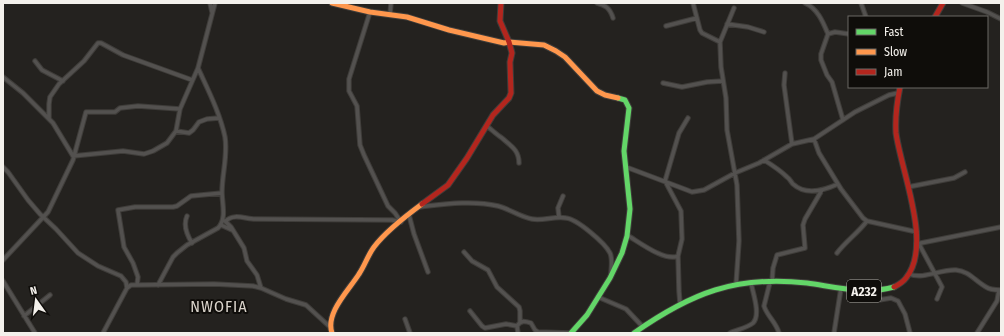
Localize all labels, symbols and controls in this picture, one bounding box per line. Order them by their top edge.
legend [848,16,988,88]
text: Fast [884,25,903,39]
text: Slow [884,45,907,59]
text: Jam [884,65,902,79]
north arrow [16,280,56,320]
road number: A232 [847,280,881,302]
text: N [29,284,38,298]
district label: NWOFIA [190,297,248,316]

